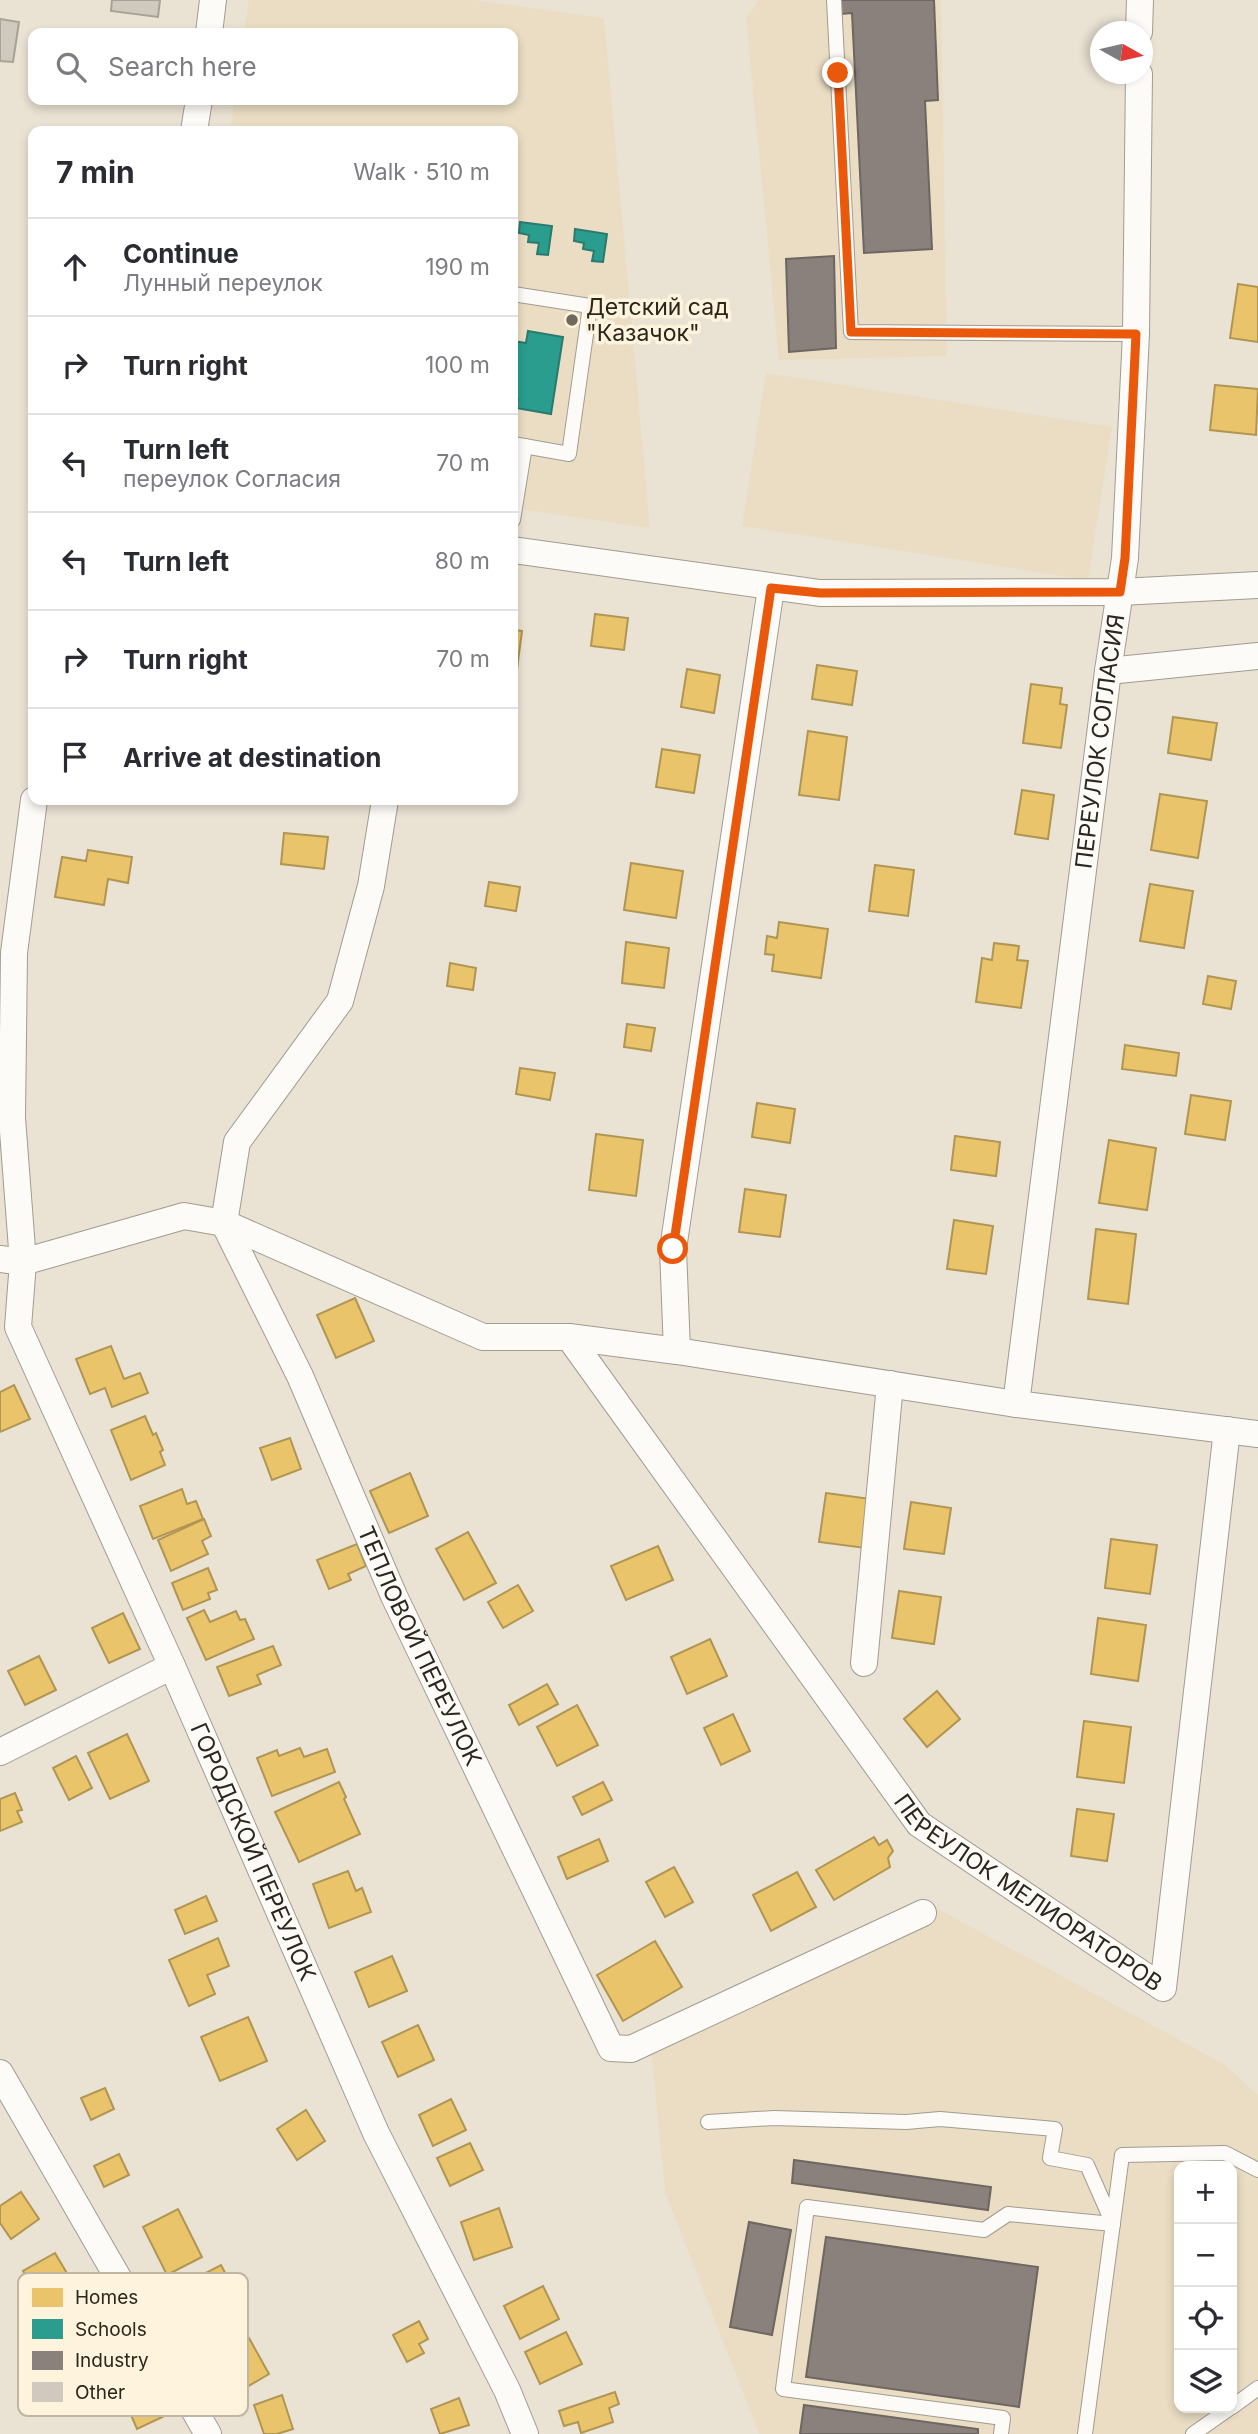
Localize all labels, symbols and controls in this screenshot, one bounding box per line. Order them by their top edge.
north arrow [1090,21,1153,84]
search box [28,28,518,105]
icon: search [52,48,90,86]
text: Search here [108,51,257,82]
route end [822,57,853,88]
text: 7 min [56,154,135,190]
text: Walk · 510 m [353,158,490,186]
text: Continue [123,238,239,269]
icon: ahead [56,248,94,286]
text: 190 m [425,253,490,281]
text: Лунный переулок [123,269,323,297]
place label: Детский сад "Казачок" [586,293,729,347]
marker: Детский сад "Казачок" [564,312,580,328]
icon: right [56,346,94,384]
text: Turn right [123,350,248,381]
text: 100 m [425,351,490,379]
text: Turn left [123,434,229,465]
icon: left [56,444,94,482]
text: 70 m [436,449,490,477]
text: переулок Согласия [123,465,341,493]
icon: left [56,542,94,580]
text: Turn left [123,546,229,577]
text: 80 m [435,547,490,575]
street label: ПЕРЕУЛОК СОГЛАСИЯ [1069,612,1130,870]
icon: right [56,640,94,678]
text: Turn right [123,644,248,675]
text: 70 m [436,645,490,673]
icon: arrive [56,738,94,776]
text: Arrive at destination [123,742,382,773]
route start [657,1233,688,1264]
street label: ТЕПЛОВОЙ ПЕРЕУЛОК [352,1522,487,1770]
street label: ГОРОДСКОЙ ПЕРЕУЛОК [185,1719,322,1985]
street label: ПЕРЕУЛОК МЕЛИОРАТОРОВ [888,1789,1168,1997]
map controls [1174,2161,1237,2413]
button: + [1174,2161,1237,2224]
button: − [1174,2224,1237,2287]
legend [18,2273,248,2416]
text: Homes [75,2286,138,2309]
button: locate [1174,2287,1237,2350]
text: Schools [75,2318,147,2341]
text: Industry [75,2349,149,2372]
button: layers [1174,2350,1237,2413]
text: Other [75,2381,125,2404]

